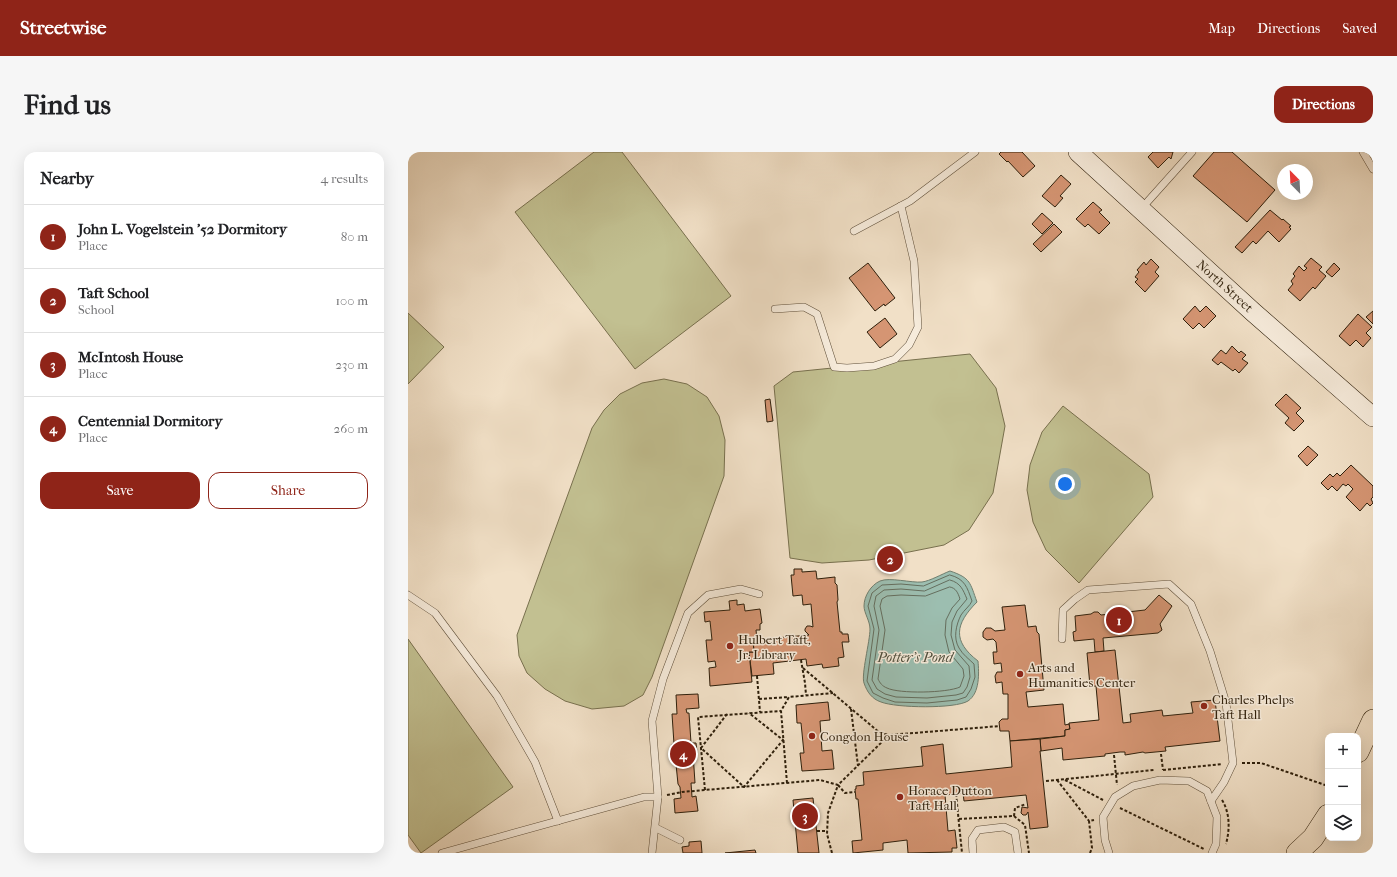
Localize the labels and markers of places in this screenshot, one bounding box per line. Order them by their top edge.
pin: 2 [877,544,903,574]
pin: 1 [1106,605,1132,635]
place label: Hulbert Taft, Jr. Library [737,632,811,662]
marker: Hulbert Taft, Jr. Library [725,641,735,651]
place label: Arts and Humanities Center [1027,660,1136,690]
marker: Arts and Humanities Center [1015,669,1025,679]
place label: Charles Phelps Taft Hall [1212,692,1294,722]
marker: Charles Phelps Taft Hall [1199,701,1209,711]
place label: Congdon House [820,729,909,744]
marker: Congdon House [807,731,817,741]
pin: 4 [670,739,696,769]
place label: Horace Dutton Taft Hall [908,783,992,813]
marker: Horace Dutton Taft Hall [895,792,905,802]
pin: 3 [792,801,818,831]

